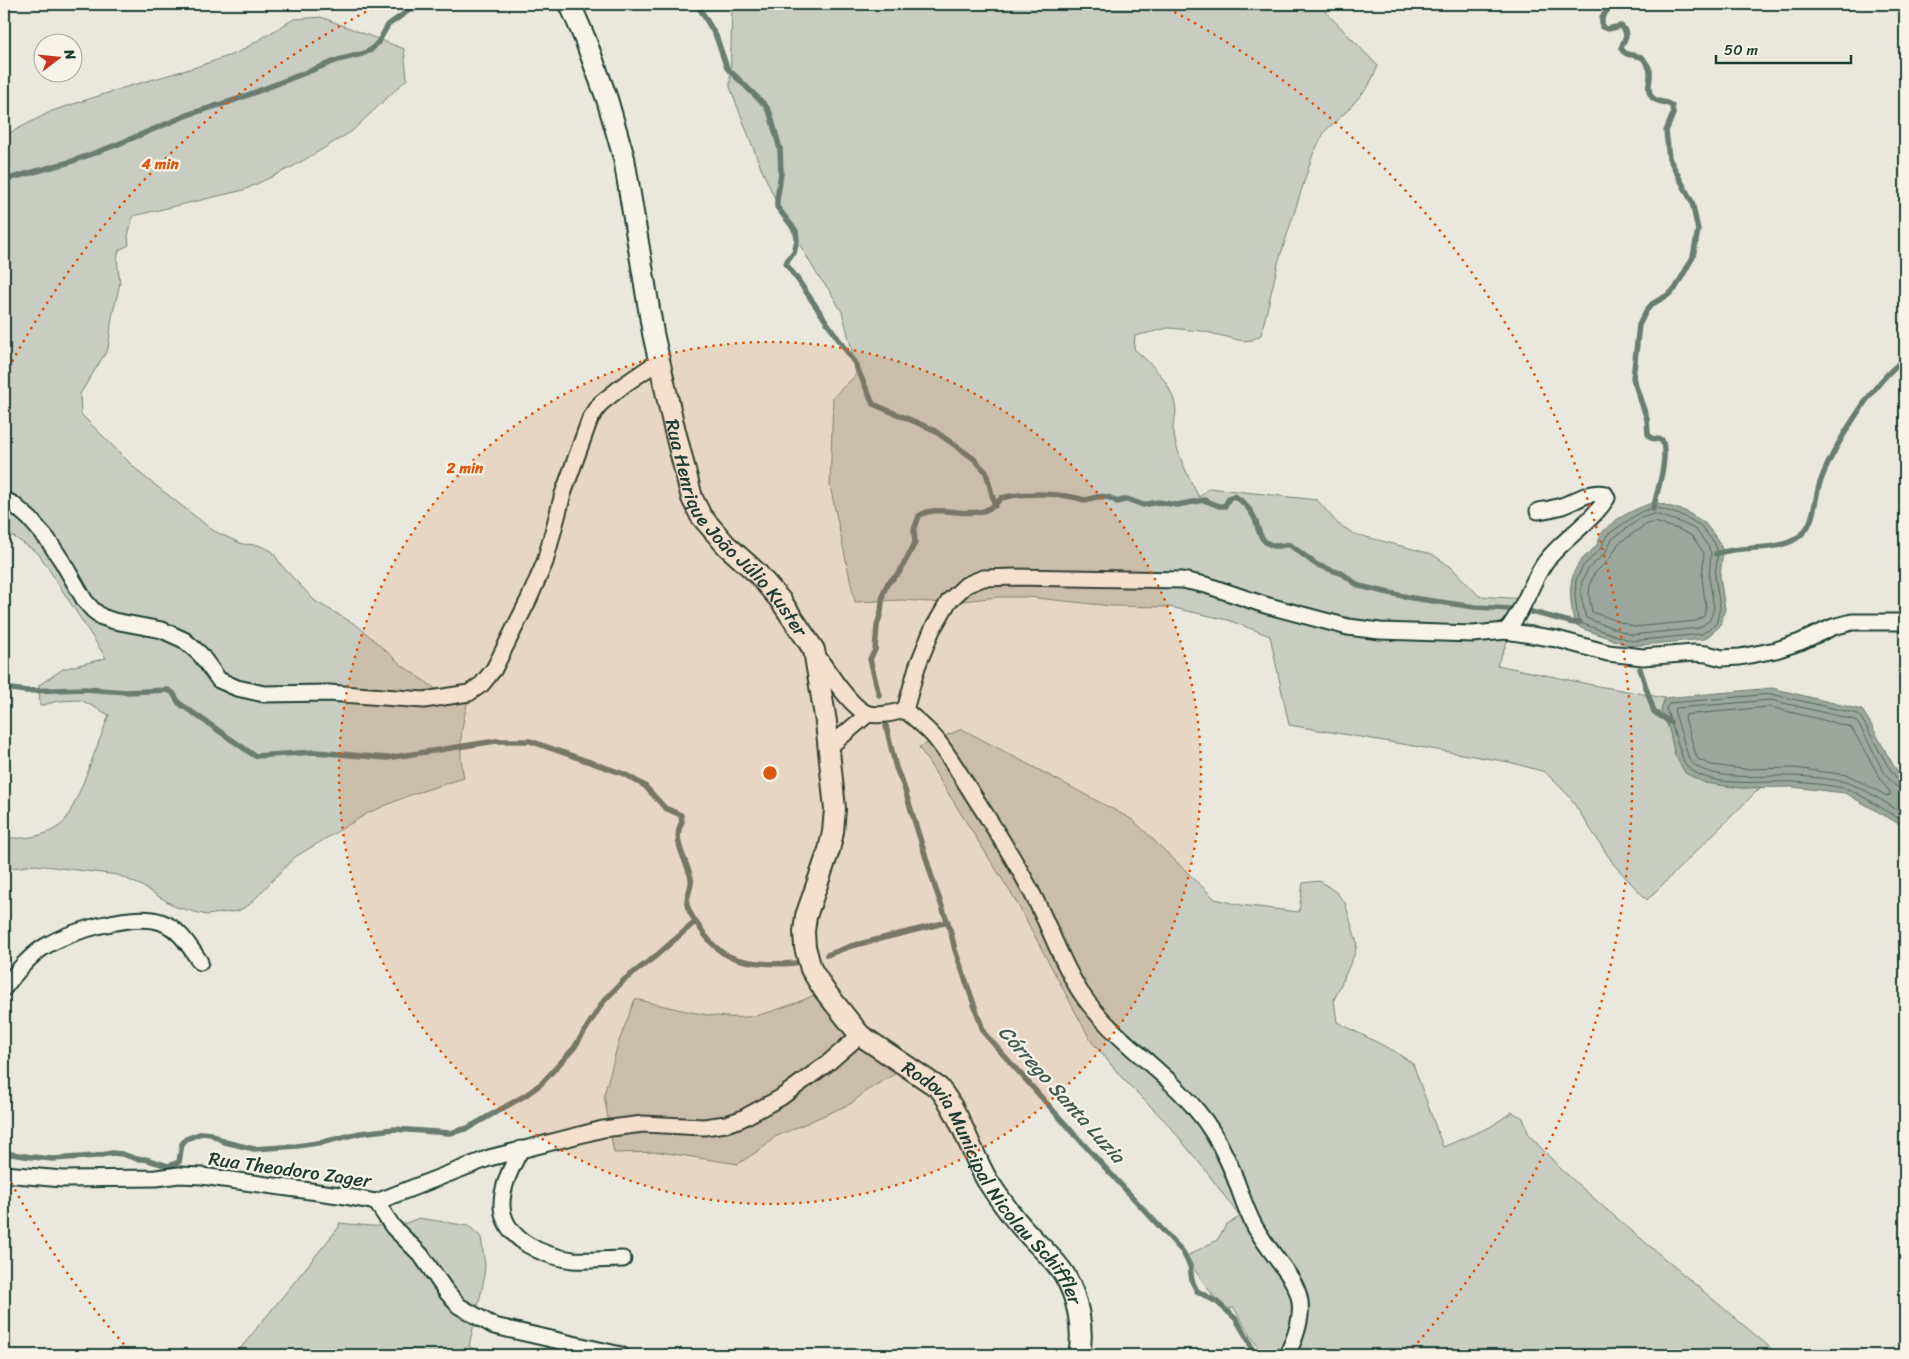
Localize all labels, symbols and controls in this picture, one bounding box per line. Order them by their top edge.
north arrow [32,32,82,82]
scale bar [1716,32,1852,64]
text: 50 m [1724,37,1759,63]
text: N [56,45,83,63]
text: 4 min [140,151,179,177]
street label: Rua Henrique João Júlio Kuster [656,415,817,644]
text: 2 min [446,455,484,481]
centre of rings [761,764,779,782]
water label: Córrego Santa Luzia [989,1017,1135,1173]
street label: Rodovia Municipal Nicolau Schiffler [895,1052,1092,1310]
street label: Rua Theodoro Zager [206,1142,375,1197]

